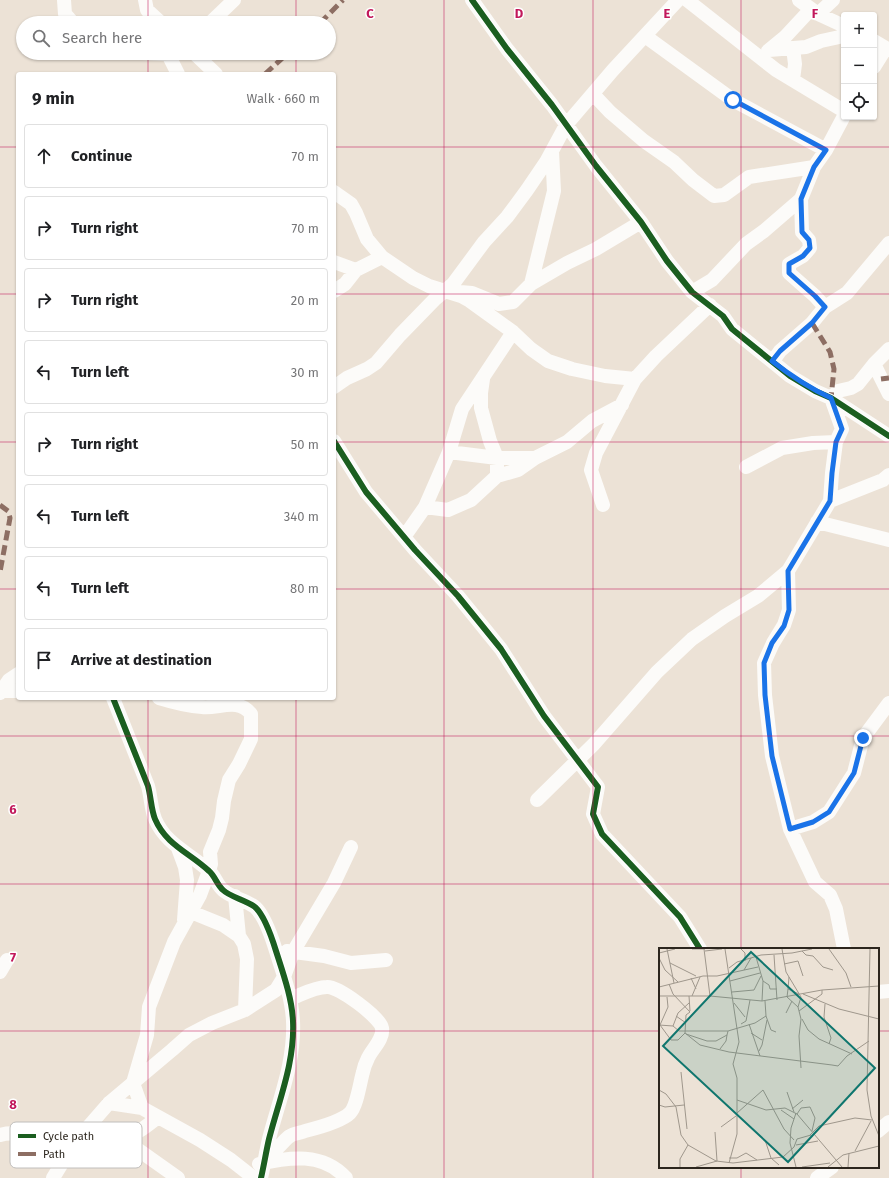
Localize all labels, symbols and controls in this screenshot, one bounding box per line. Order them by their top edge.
text: C [366,6,374,21]
text: D [515,6,524,21]
text: E [664,6,671,21]
text: F [812,6,819,21]
map controls [841,12,877,120]
button: + [841,12,877,48]
search box [16,16,336,60]
icon: search [30,27,52,49]
text: Search here [62,29,142,47]
button: − [841,48,877,84]
button: locate [841,84,877,120]
text: 9 min [32,88,75,109]
text: Walk · 660 m [247,91,320,106]
route start [724,91,742,109]
icon: ahead [33,145,55,167]
text: Continue [71,147,132,165]
text: 70 m [292,149,319,164]
icon: right [33,217,55,239]
text: Turn right [71,219,138,237]
text: 70 m [292,221,319,236]
icon: right [33,289,55,311]
text: Turn right [71,291,138,309]
text: 20 m [291,293,319,308]
icon: left [33,361,55,383]
text: Turn left [71,363,129,381]
text: 30 m [291,365,319,380]
icon: right [33,433,55,455]
text: Turn right [71,435,138,453]
text: 50 m [291,437,319,452]
icon: left [33,505,55,527]
text: Turn left [71,507,129,525]
text: 340 m [284,509,319,524]
icon: left [33,577,55,599]
text: Turn left [71,579,129,597]
text: 80 m [290,581,319,596]
icon: arrive [33,649,55,671]
text: Arrive at destination [71,651,212,669]
route end [854,729,872,747]
text: 6 [9,802,17,817]
inset map [659,948,879,1168]
text: 7 [10,950,16,965]
text: 8 [9,1097,17,1112]
legend [10,1122,142,1168]
text: Cycle path [43,1130,94,1143]
text: Path [43,1148,65,1161]

